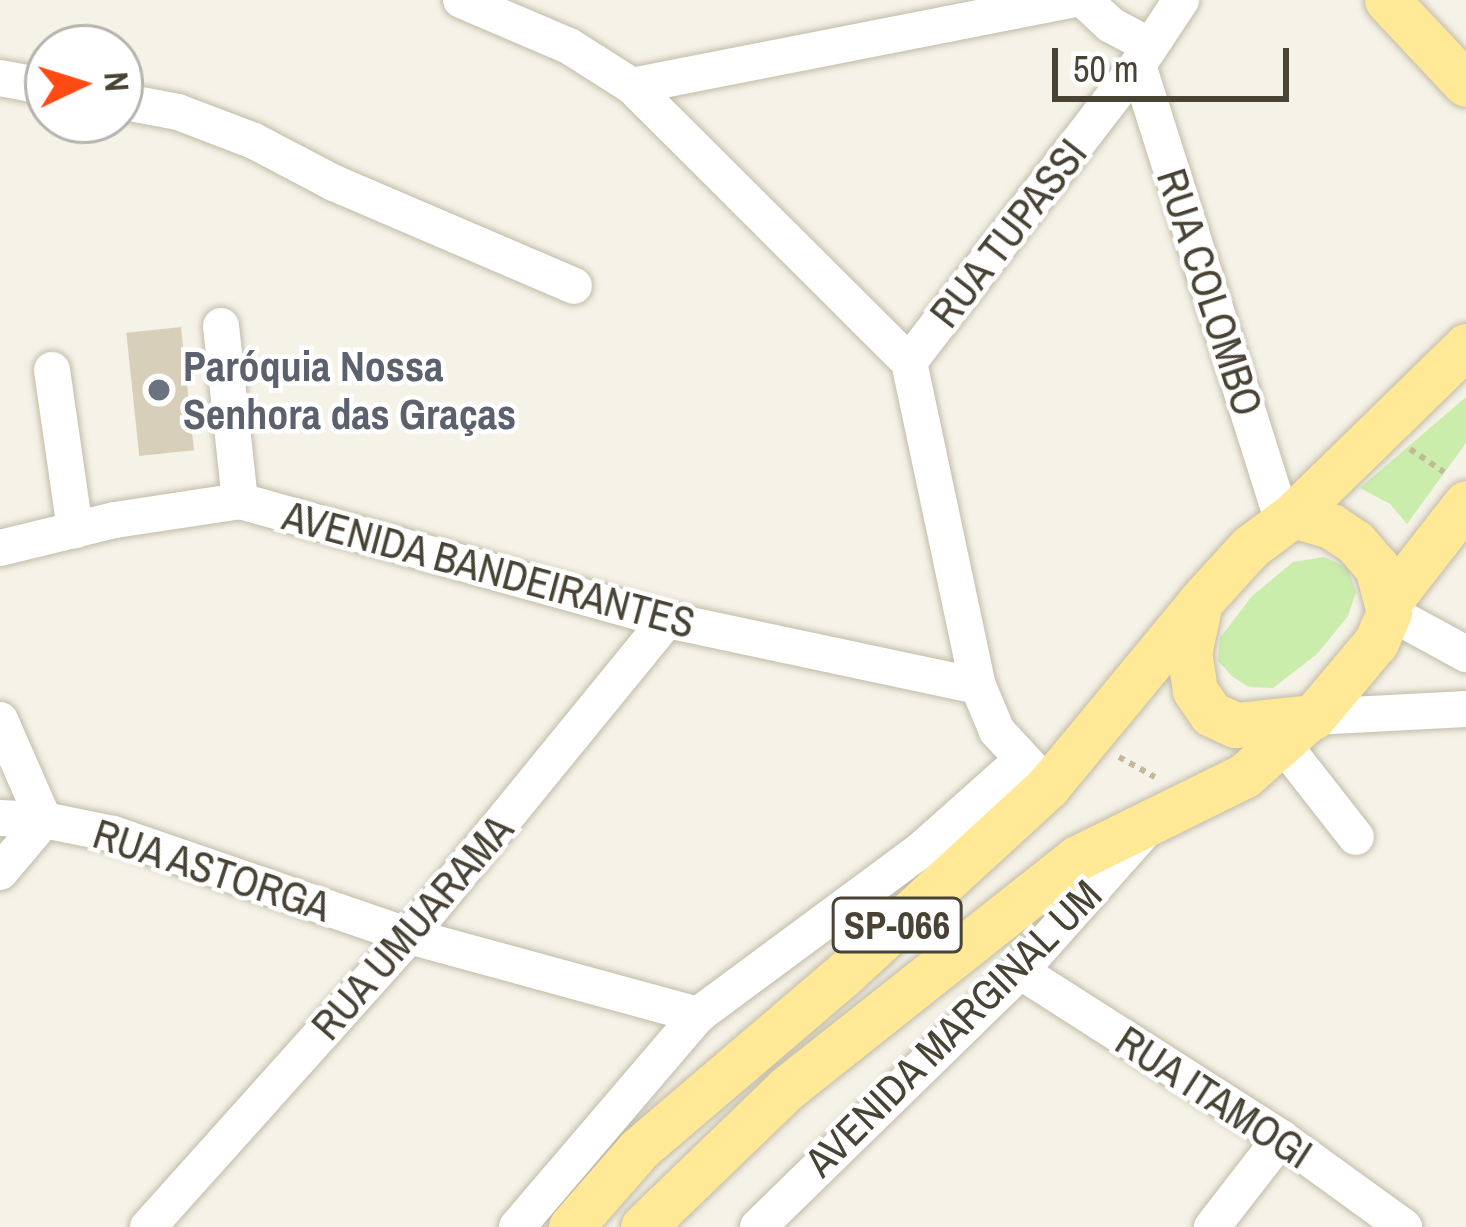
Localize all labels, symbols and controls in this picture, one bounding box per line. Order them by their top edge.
north arrow [24,24,144,144]
scale bar [1058,24,1295,98]
text: 50 m [1073,45,1139,93]
text: N [94,70,140,93]
street label: RUA TUPASSI [918,128,1098,338]
street label: RUA COLOMBO [1146,161,1274,423]
place label: Paróquia Nossa Senhora das Graças [183,341,516,440]
marker: Paróquia Nossa Senhora das Graças [146,377,172,403]
street label: AVENIDA BANDEIRANTES [277,490,701,648]
street label: RUA UMUARAMA [300,804,524,1050]
street label: RUA ASTORGA [85,807,339,933]
street label: AVENIDA MARGINAL UM [793,868,1113,1188]
road number: SP-066 [831,892,963,958]
street label: RUA ITAMOGI [1106,1015,1322,1179]

